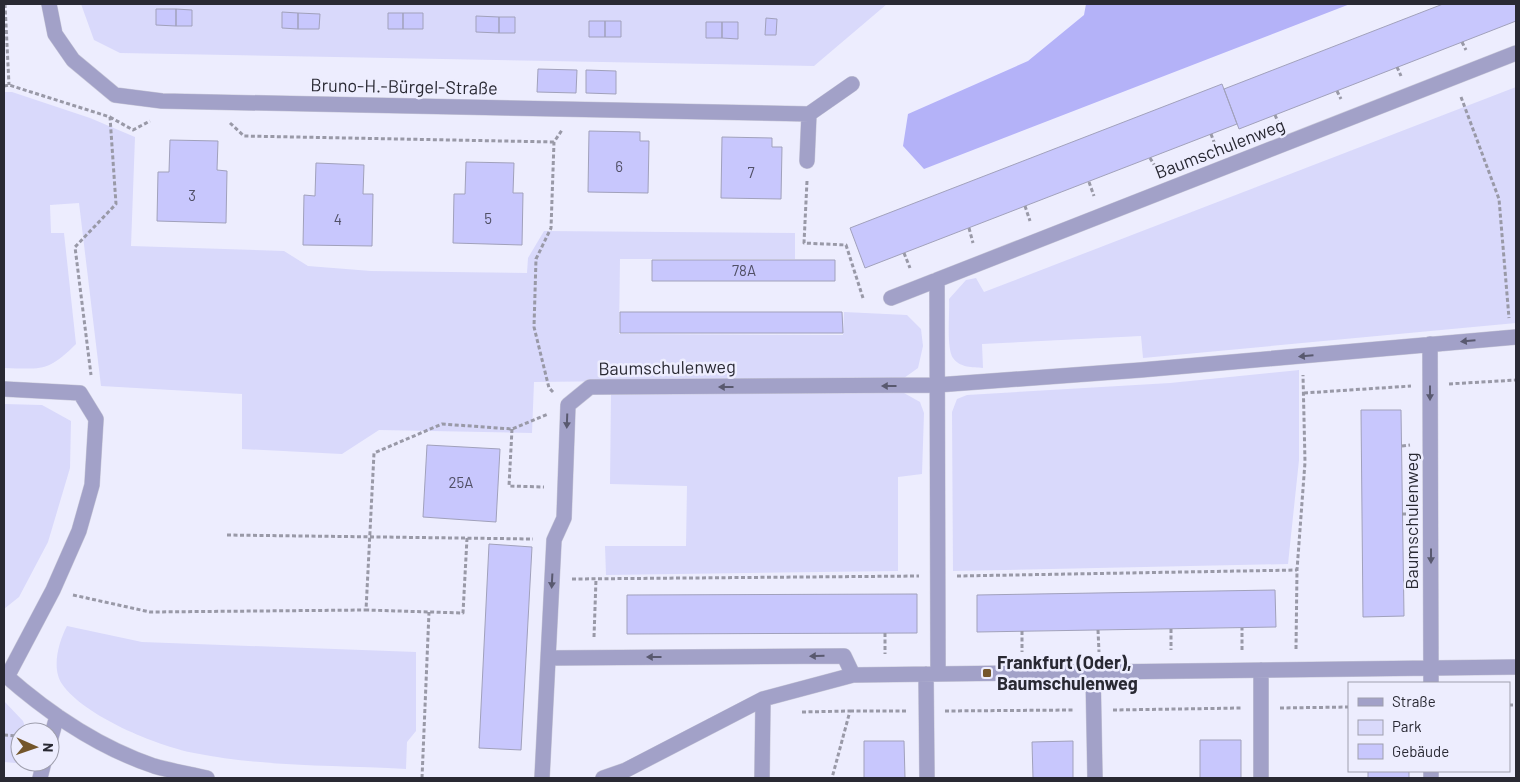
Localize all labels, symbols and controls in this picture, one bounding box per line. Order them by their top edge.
street label: Bruno-H.-Bürgel-Straße [310,73,498,99]
street label: Baumschulenweg [1152,113,1288,183]
house number: 6 [615,157,623,175]
house number: 7 [747,163,755,181]
house number: 3 [188,186,196,204]
house number: 5 [484,209,492,227]
house number: 4 [334,210,342,228]
house number: 78A [732,261,756,279]
one-way arrow [1459,337,1475,345]
one-way arrow [1298,352,1314,360]
street label: Baumschulenweg [598,355,736,379]
one-way arrow [880,382,896,390]
one-way arrow [718,383,734,391]
one-way arrow [1426,385,1434,401]
one-way arrow [563,413,571,429]
street label: Baumschulenweg [1400,452,1422,590]
house number: 25A [449,473,473,491]
one-way arrow [1427,548,1435,564]
one-way arrow [548,573,556,589]
place label: Frankfurt (Oder), Baumschulenweg [997,651,1138,694]
one-way arrow [808,652,824,660]
one-way arrow [646,654,662,662]
marker: Frankfurt (Oder), Baumschulenweg [981,667,993,679]
legend [1348,682,1510,772]
text: Straße [1392,692,1436,710]
text: Park [1392,717,1422,735]
north arrow [10,722,60,772]
text: Gebäude [1392,742,1449,760]
text: N [40,743,57,752]

